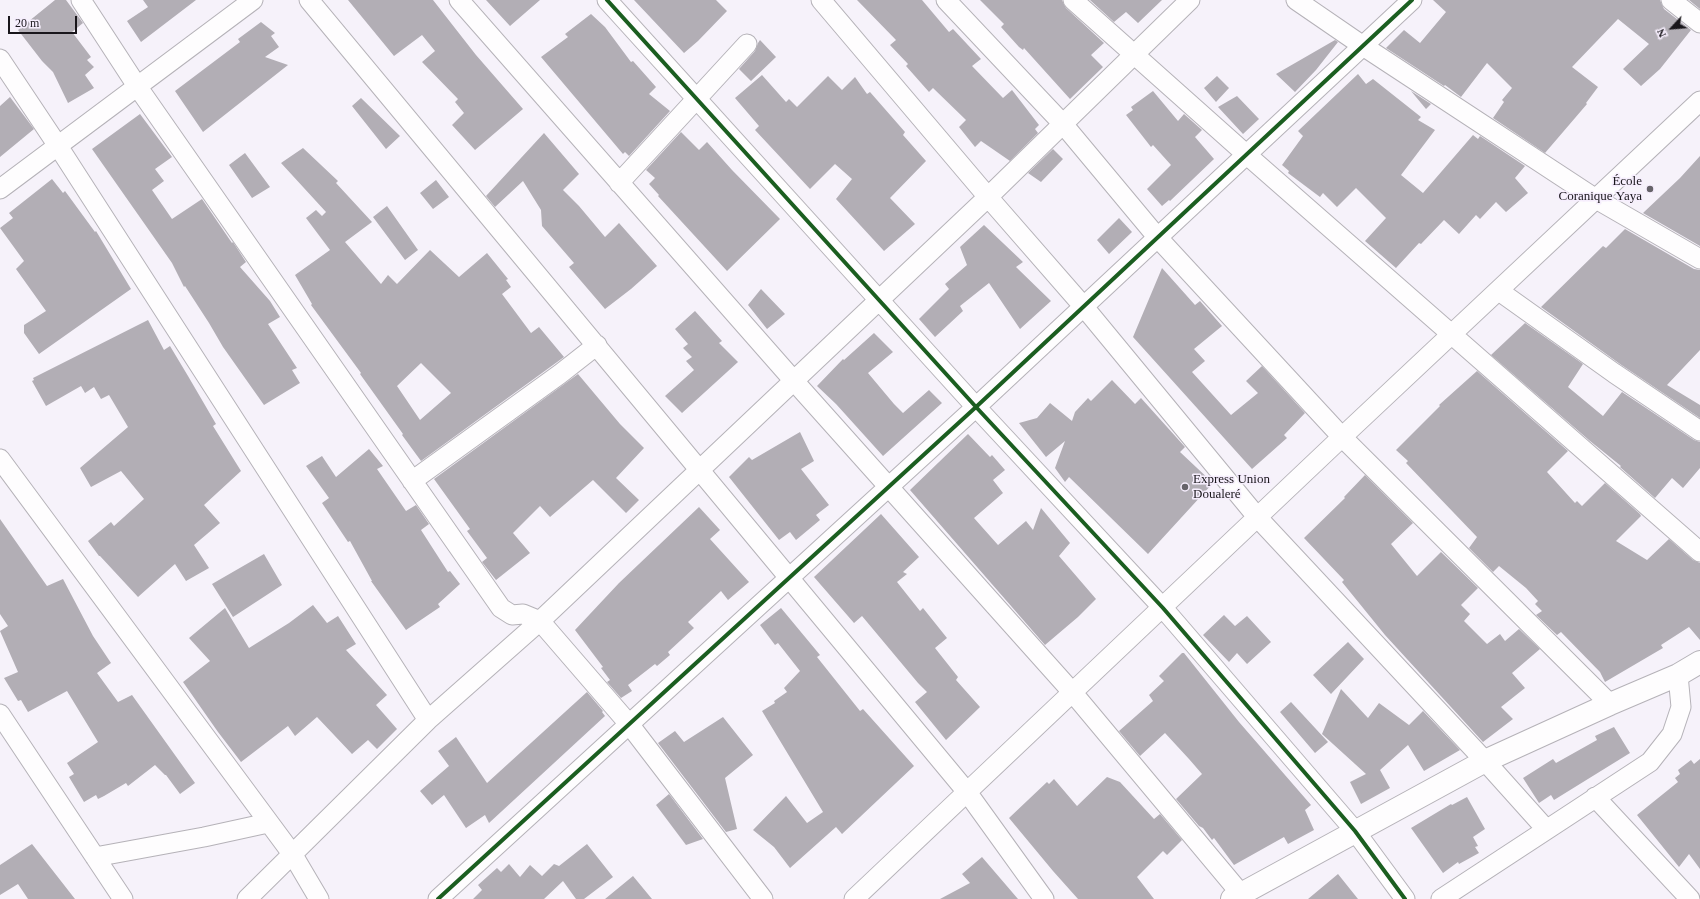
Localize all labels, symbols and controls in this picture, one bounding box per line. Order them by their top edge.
scale bar [10,8,79,34]
north arrow [1652,8,1692,48]
text: 20 m [15,16,39,30]
text: N [1654,27,1668,39]
place label: École Coranique Yaya [1558,174,1642,205]
marker: École Coranique Yaya [1645,184,1655,194]
place label: Express Union Doualeré [1193,472,1270,503]
marker: Express Union Doualeré [1180,482,1190,492]

